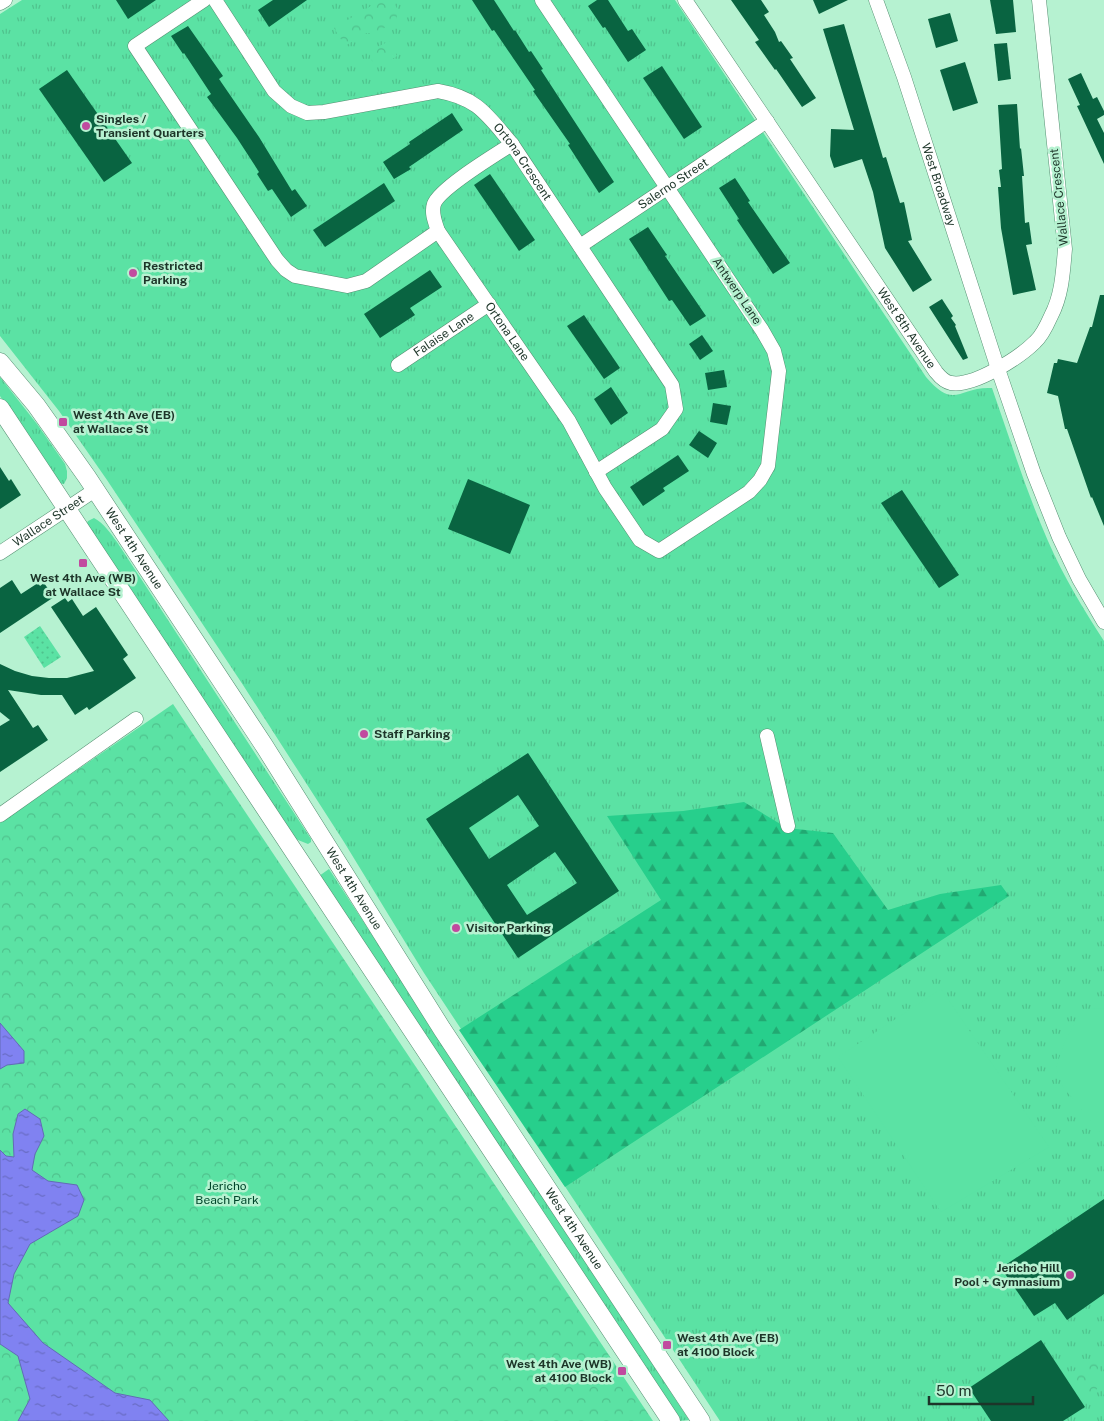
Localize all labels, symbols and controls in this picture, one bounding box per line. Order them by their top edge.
place label: Singles / Transient Quarters [96,112,204,140]
marker: Singles / Transient Quarters [80,120,92,132]
street label: Ortona Crescent [490,120,555,203]
street label: West Broadway [919,141,959,228]
street label: Wallace Crescent [1047,147,1071,246]
street label: Salerno Street [635,155,711,212]
street label: Antwerp Lane [709,255,765,327]
place label: Restricted Parking [143,259,203,287]
marker: Restricted Parking [127,267,139,279]
street label: West 8th Avenue [874,285,939,372]
street label: Ortona Lane [482,299,533,364]
street label: Falaise Lane [411,309,477,360]
place label: West 4th Ave (EB) at Wallace St [73,408,175,436]
marker: West 4th Ave (EB) at Wallace St [57,416,69,428]
street label: Wallace Street [10,492,87,550]
street label: West 4th Avenue [102,505,166,592]
marker: West 4th Ave (WB) at Wallace St [77,557,89,569]
place label: West 4th Ave (WB) at Wallace St [30,571,136,599]
place label: Staff Parking [374,727,451,741]
marker: Staff Parking [358,728,370,740]
street label: West 4th Avenue [323,845,385,933]
place label: Visitor Parking [466,921,551,935]
marker: Visitor Parking [450,922,462,934]
park label: Jericho Beach Park [195,1179,259,1207]
street label: West 4th Avenue [542,1185,606,1272]
place label: Jericho Hill Pool + Gymnasium [954,1261,1060,1289]
marker: Jericho Hill Pool + Gymnasium [1064,1269,1076,1281]
place label: West 4th Ave (EB) at 4100 Block [677,1331,779,1359]
marker: West 4th Ave (EB) at 4100 Block [661,1339,673,1351]
place label: West 4th Ave (WB) at 4100 Block [506,1357,612,1385]
marker: West 4th Ave (WB) at 4100 Block [616,1365,628,1377]
scale bar [929,1374,1033,1406]
text: 50 m [936,1382,971,1399]

